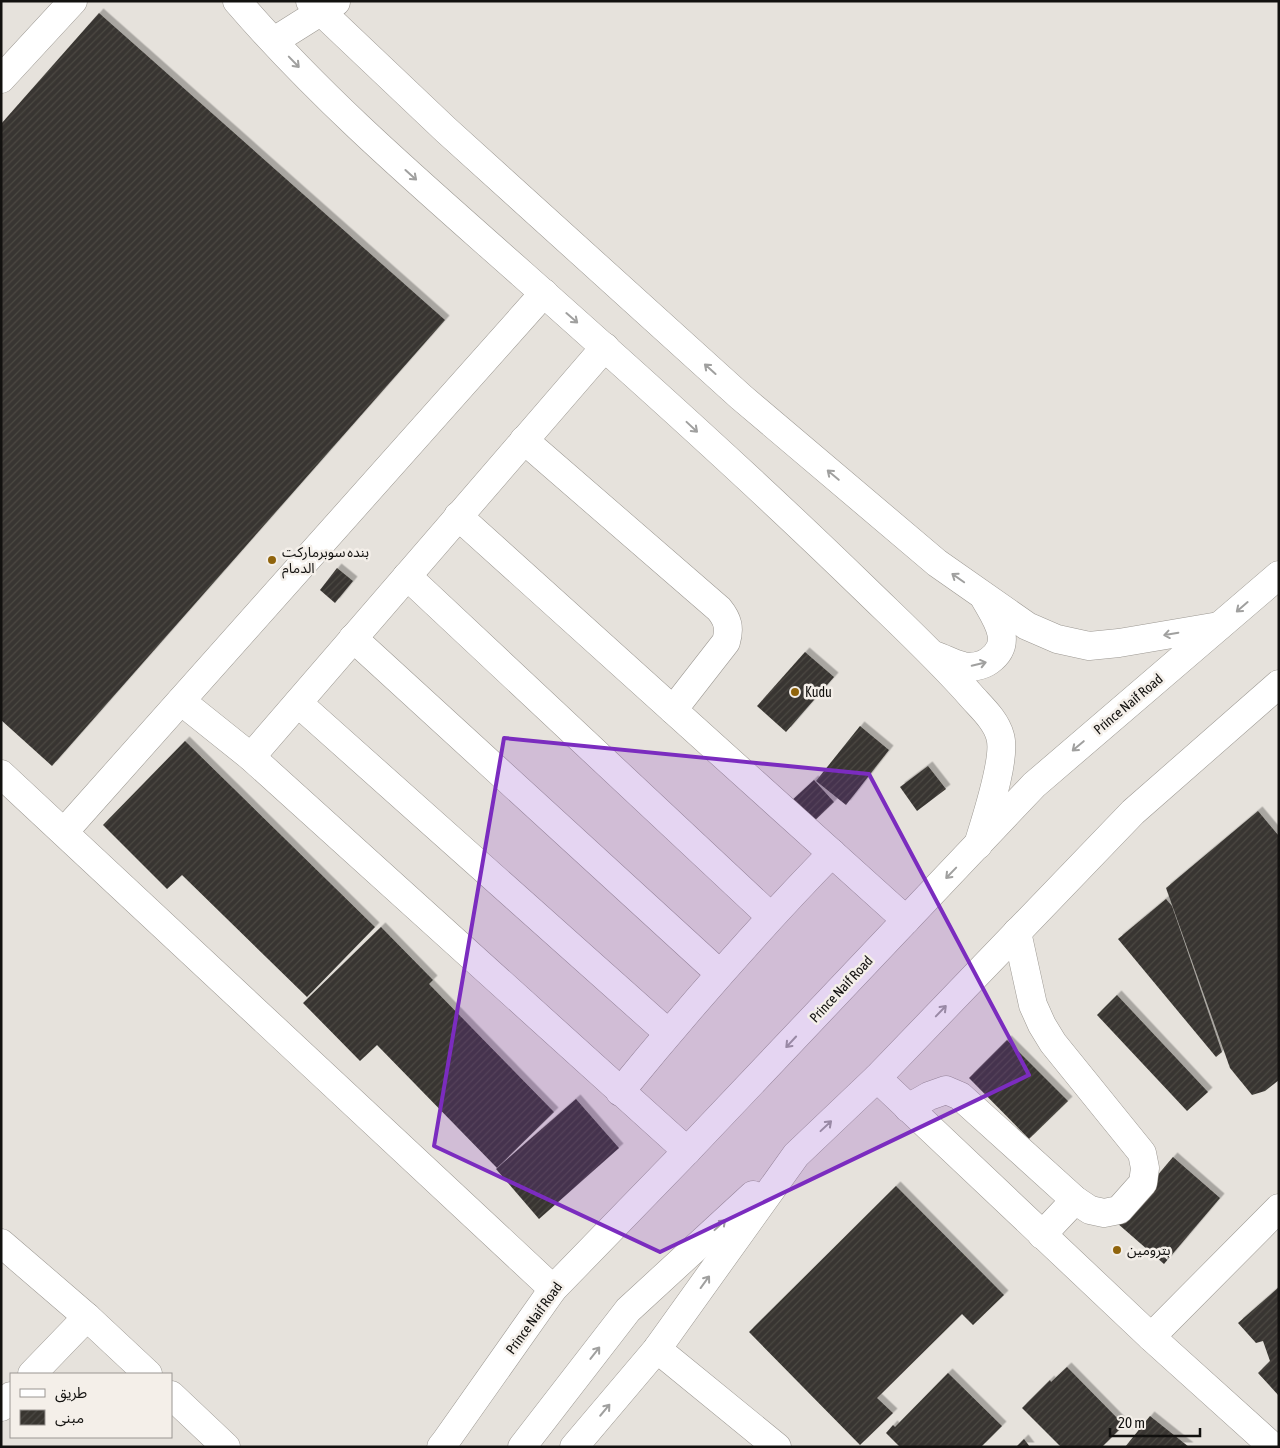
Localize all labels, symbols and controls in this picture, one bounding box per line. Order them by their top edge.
one-way arrow [288,56,300,69]
one-way arrow [405,169,418,181]
one-way arrow [566,312,579,324]
one-way arrow [704,363,717,375]
one-way arrow [685,421,698,433]
one-way arrow [827,469,840,480]
place label: بنده سوبرماركت الدمام [282,544,369,579]
marker: بنده سوبرماركت الدمام [266,554,278,566]
one-way arrow [952,573,966,583]
one-way arrow [1235,601,1248,613]
one-way arrow [1164,630,1180,640]
one-way arrow [971,659,987,668]
street label: Prince Naif Road [1090,671,1166,737]
place label: Kudu [805,684,832,700]
marker: Kudu [789,686,801,698]
one-way arrow [1072,741,1085,752]
one-way arrow [945,867,957,879]
street label: Prince Naif Road [806,952,876,1026]
one-way arrow [934,1005,946,1017]
one-way arrow [785,1035,797,1048]
one-way arrow [820,1120,833,1132]
one-way arrow [714,1219,727,1231]
place label: بترومين [1127,1242,1171,1259]
marker: بترومين [1111,1244,1123,1256]
one-way arrow [700,1275,710,1289]
street label: Prince Naif Road [503,1279,565,1357]
one-way arrow [589,1347,600,1360]
legend [10,1373,172,1438]
text: طريق [55,1384,87,1403]
one-way arrow [600,1403,611,1416]
scale bar [1110,1406,1200,1438]
text: مبنى [55,1409,84,1427]
text: 20 m [1118,1414,1145,1431]

